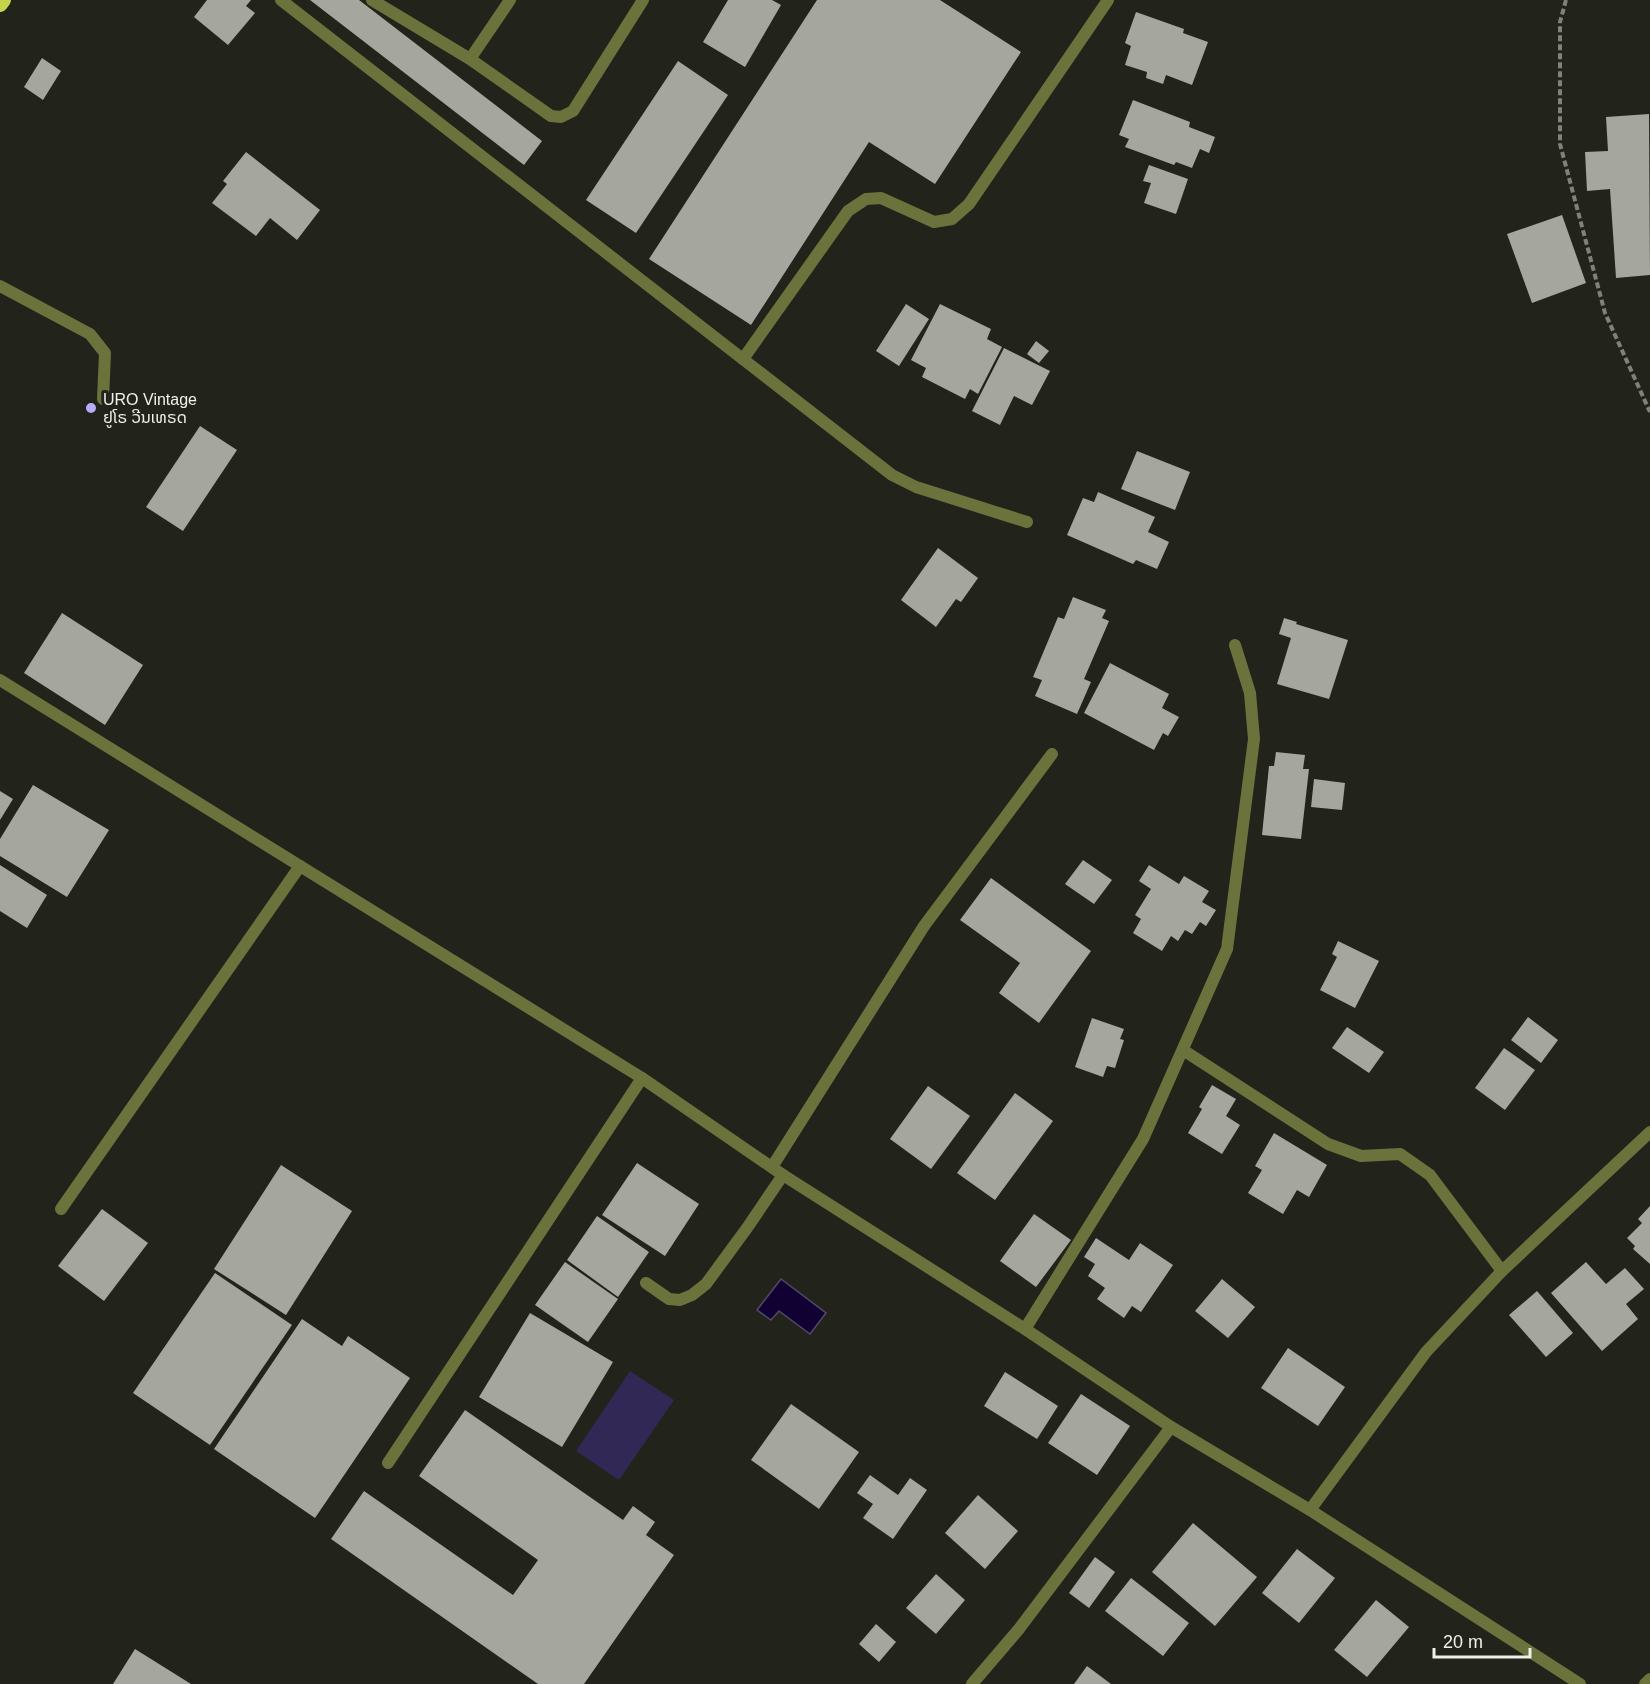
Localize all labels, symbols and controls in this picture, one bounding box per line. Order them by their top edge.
place label: URO Vintage ຢູໂຣ ວີນເທຣດ [103,391,197,428]
marker: URO Vintage ຢູໂຣ ວີນເທຣດ [84,401,98,415]
scale bar [1434,1621,1530,1659]
text: 20 m [1443,1632,1483,1652]

